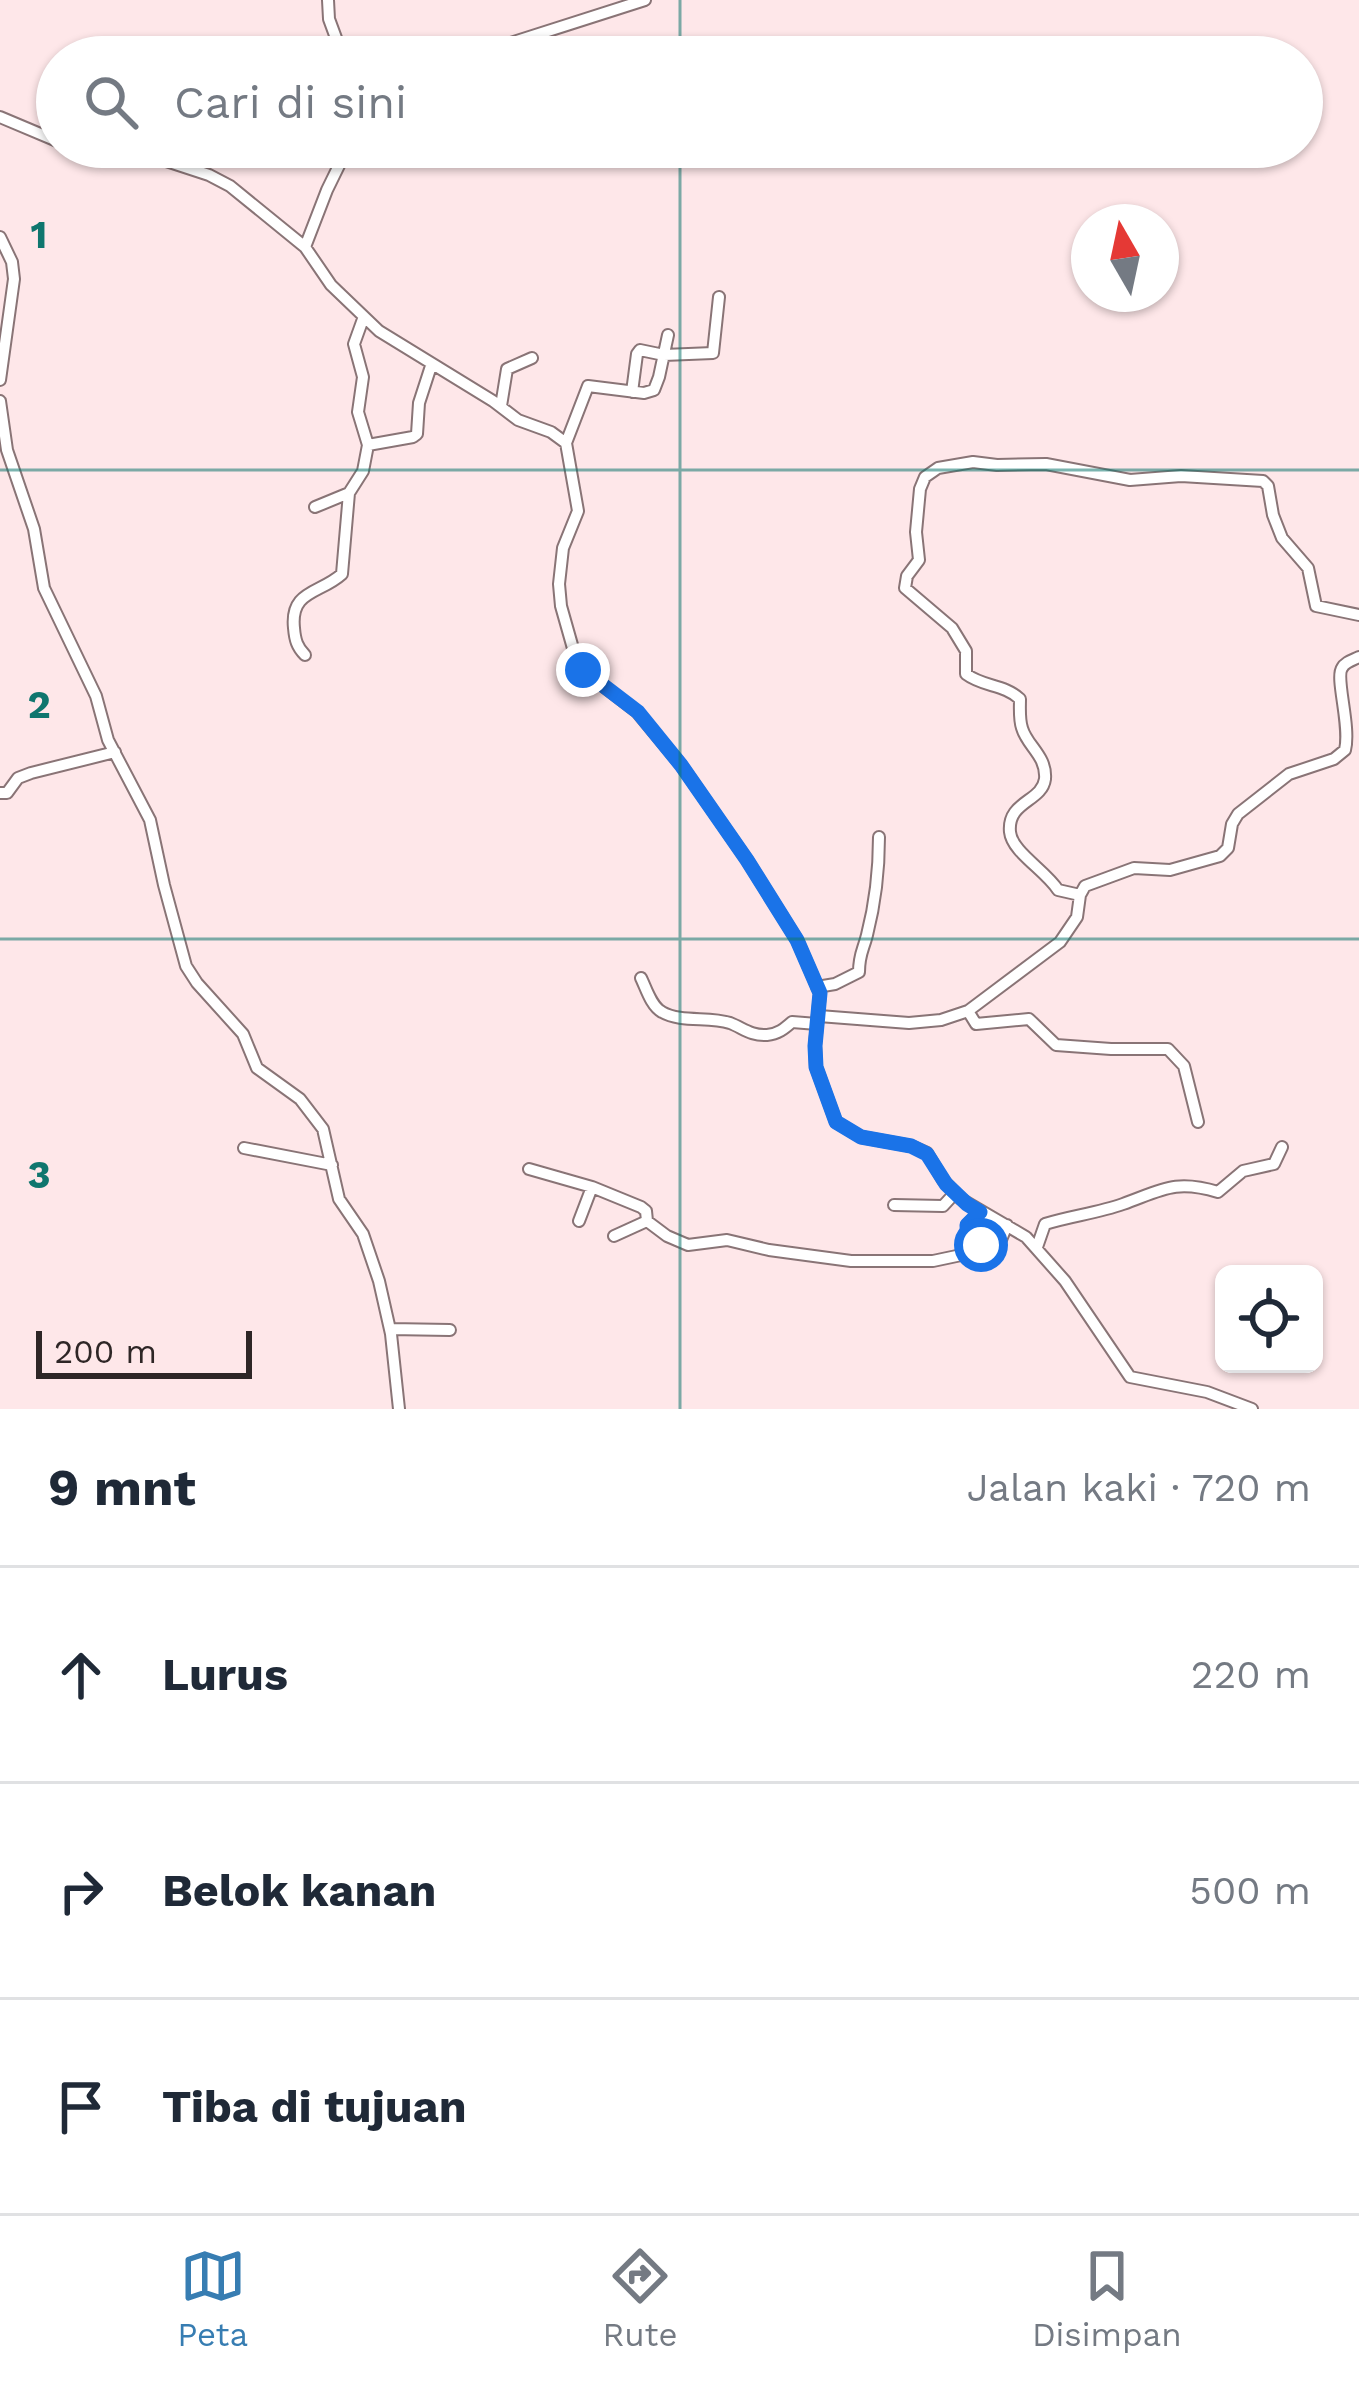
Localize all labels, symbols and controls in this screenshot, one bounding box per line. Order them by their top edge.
search box [36,36,1323,168]
icon: search [78,69,144,135]
text: Cari di sini [174,76,407,129]
north arrow [1071,204,1179,312]
text: 1 [31,212,47,257]
route end [556,643,610,697]
text: 2 [27,682,51,727]
text: 3 [27,1152,51,1197]
route start [954,1218,1008,1272]
map controls [1215,1265,1323,1373]
button: locate [1215,1265,1323,1373]
scale bar [36,1325,252,1378]
text: 200 m [54,1332,157,1371]
text: 9 mnt [48,1458,196,1517]
text: Jalan kaki · 720 m [967,1465,1311,1510]
icon: ahead [48,1642,114,1708]
text: Lurus [162,1648,288,1701]
text: 220 m [1191,1652,1311,1697]
icon: right [48,1858,114,1924]
text: Belok kanan [162,1864,436,1917]
text: 500 m [1189,1868,1311,1913]
icon: arrive [48,2074,114,2140]
text: Tiba di tujuan [162,2080,467,2133]
tab: Peta [177,2243,248,2354]
tab: Rute [603,2243,677,2354]
tab: Disimpan [1032,2243,1182,2354]

